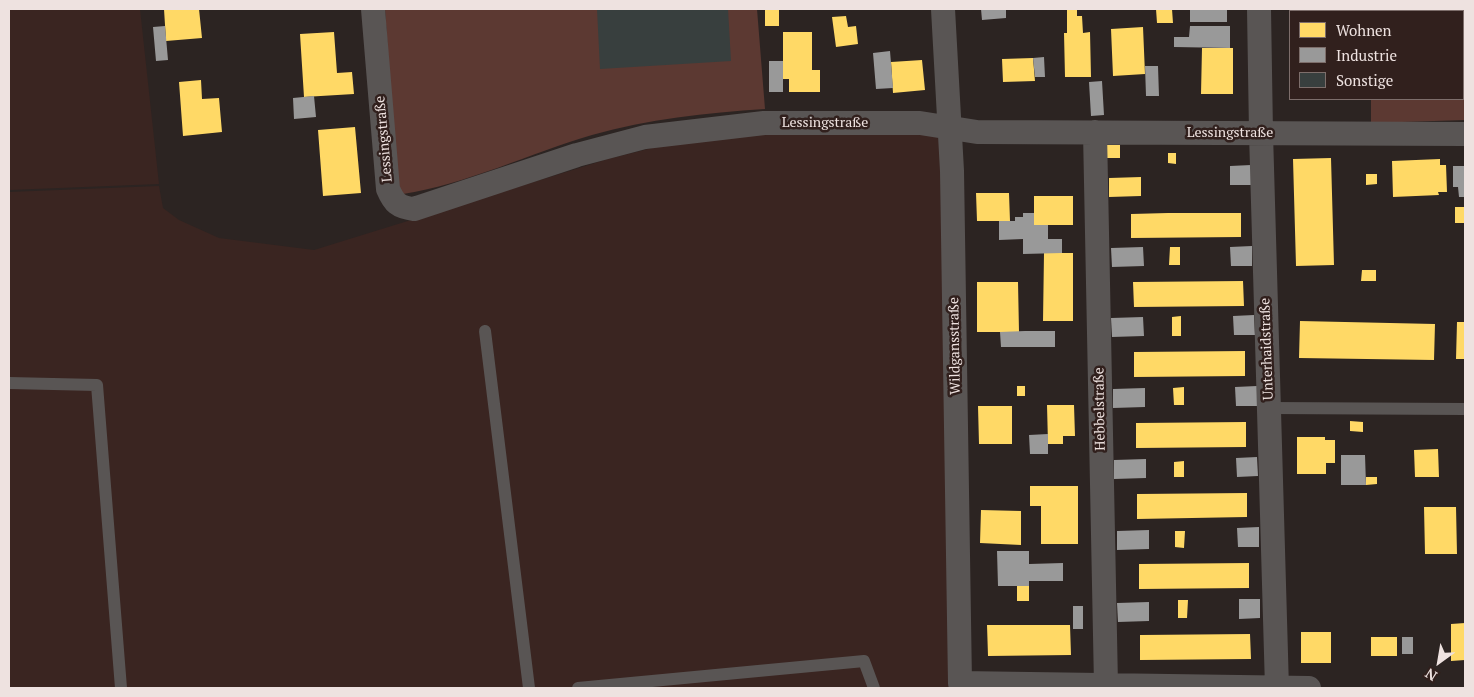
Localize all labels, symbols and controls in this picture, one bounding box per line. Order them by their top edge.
legend [1289,10,1464,100]
text: Wohnen [1336,20,1392,40]
text: Industrie [1336,45,1397,65]
text: Sonstige [1336,70,1393,90]
street label: Lessingstraße [372,95,396,183]
street label: Lessingstraße [782,115,868,131]
street label: Lessingstraße [1187,125,1273,141]
street label: Wildgansstraße [946,297,964,395]
street label: Unterhaidstraße [1257,298,1277,400]
street label: Hebbelstraße [1091,367,1109,451]
north arrow [1414,637,1464,687]
text: N [1421,664,1440,686]

